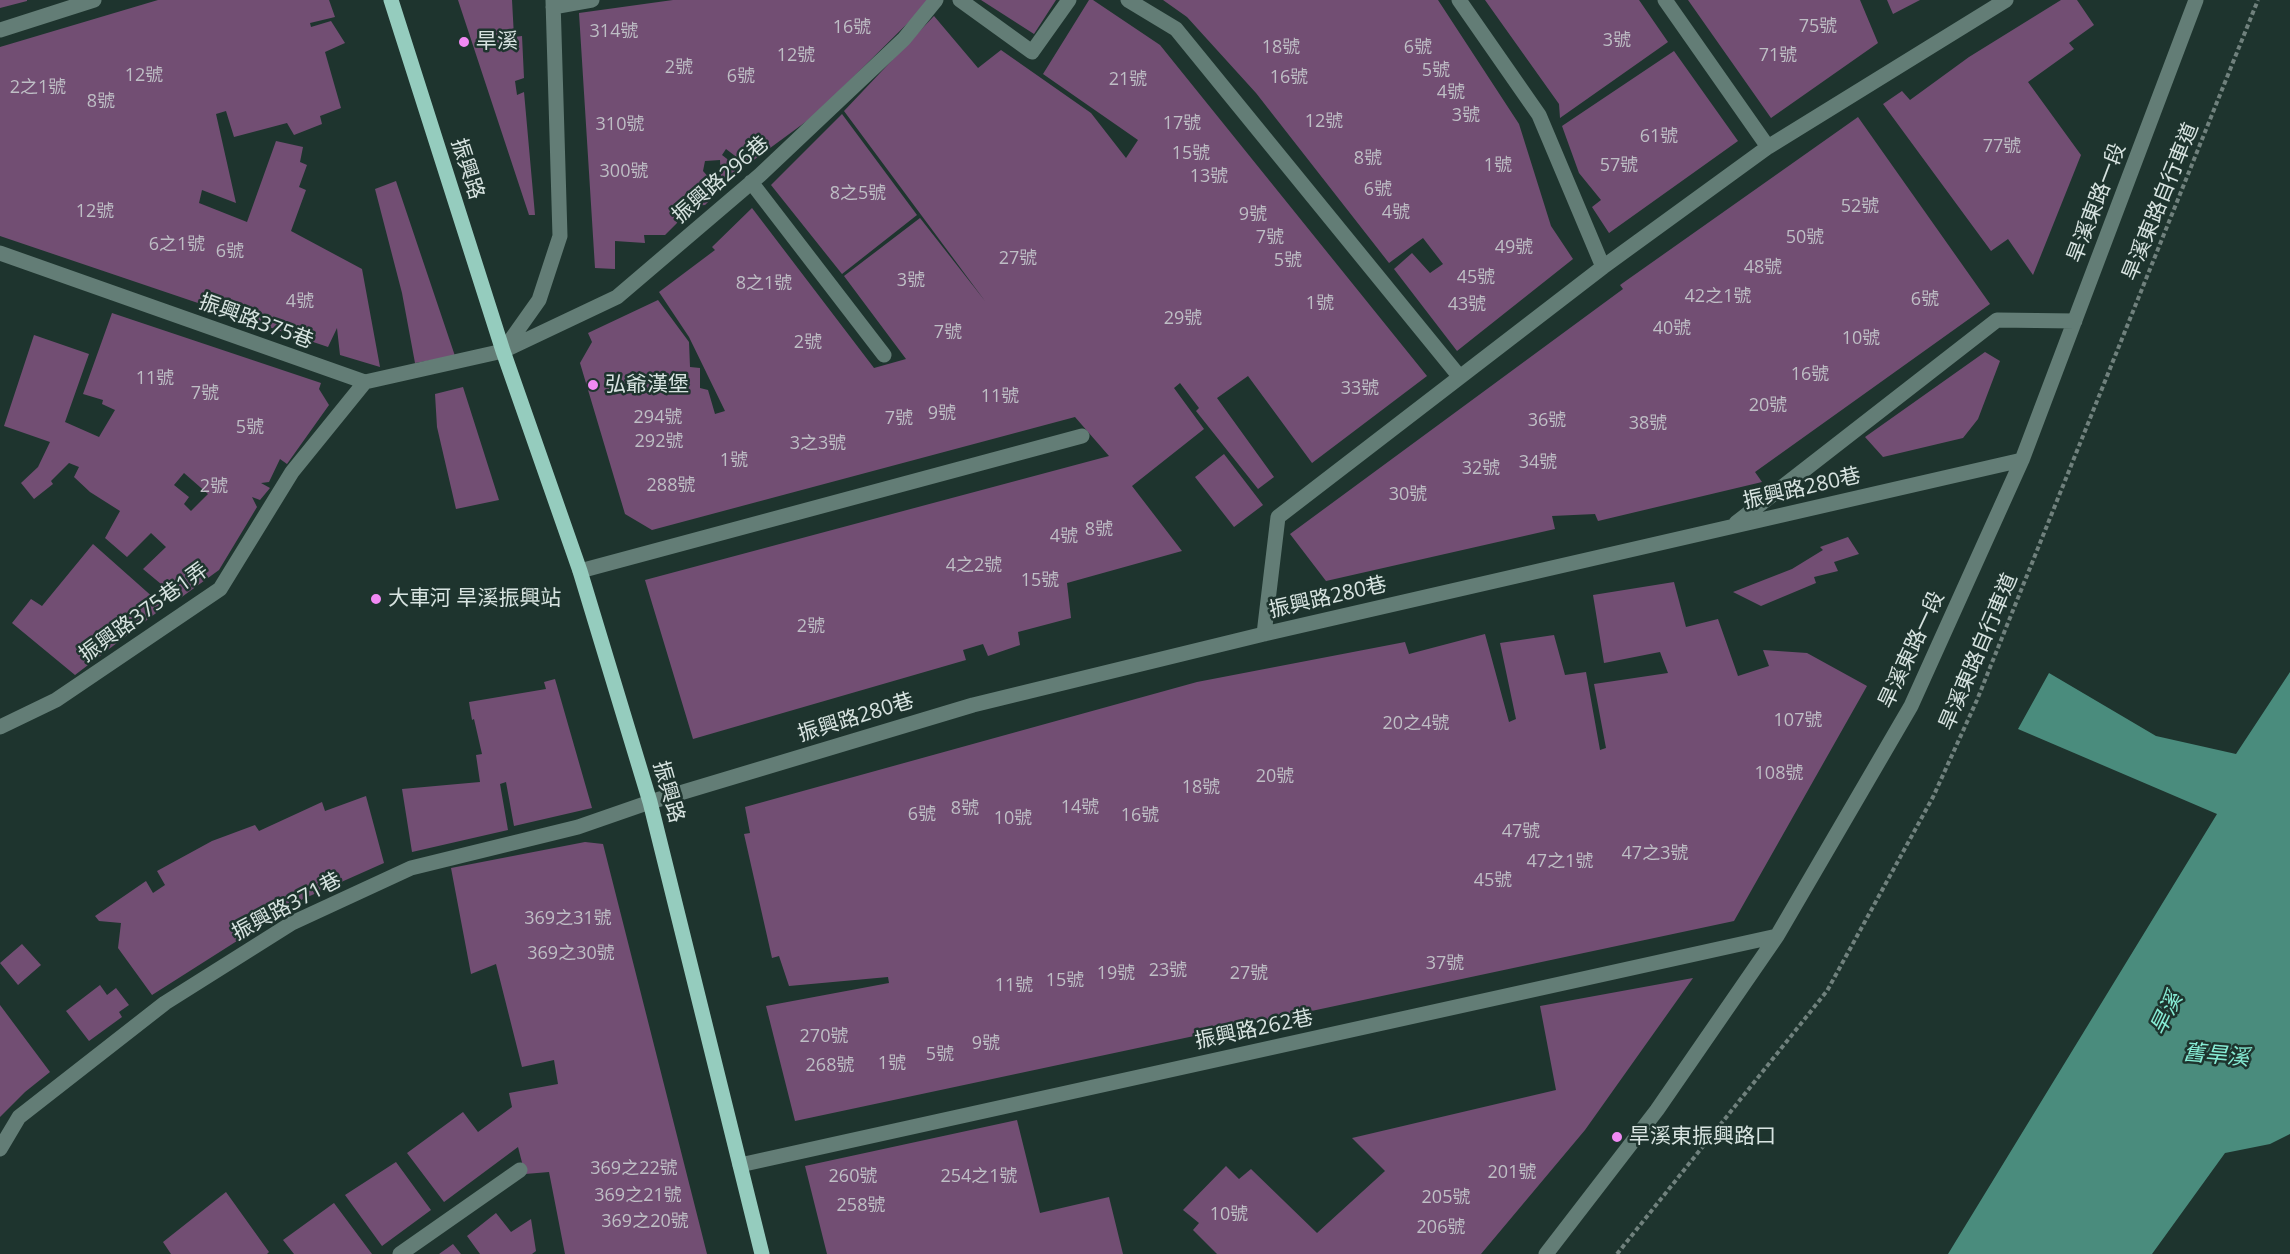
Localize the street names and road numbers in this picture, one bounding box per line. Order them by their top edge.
street label: 旱溪東路自行車道 [2118,119,2204,285]
street label: 振興路296巷 [667,131,775,229]
street label: 振興路 [445,135,489,203]
street label: 旱溪東路一段 [2063,140,2131,266]
street label: 振興路375巷 [195,290,317,354]
street label: 振興路280巷 [1741,463,1863,515]
street label: 振興路375巷1弄 [75,558,213,668]
street label: 旱溪東路自行車道 [1935,570,2023,734]
street label: 振興路280巷 [1267,572,1389,624]
street label: 旱溪東路一段 [1874,588,1950,712]
street label: 振興路280巷 [795,688,917,748]
street label: 振興路 [647,758,689,826]
street label: 振興路371巷 [228,868,346,946]
street label: 振興路262巷 [1193,1005,1315,1055]

